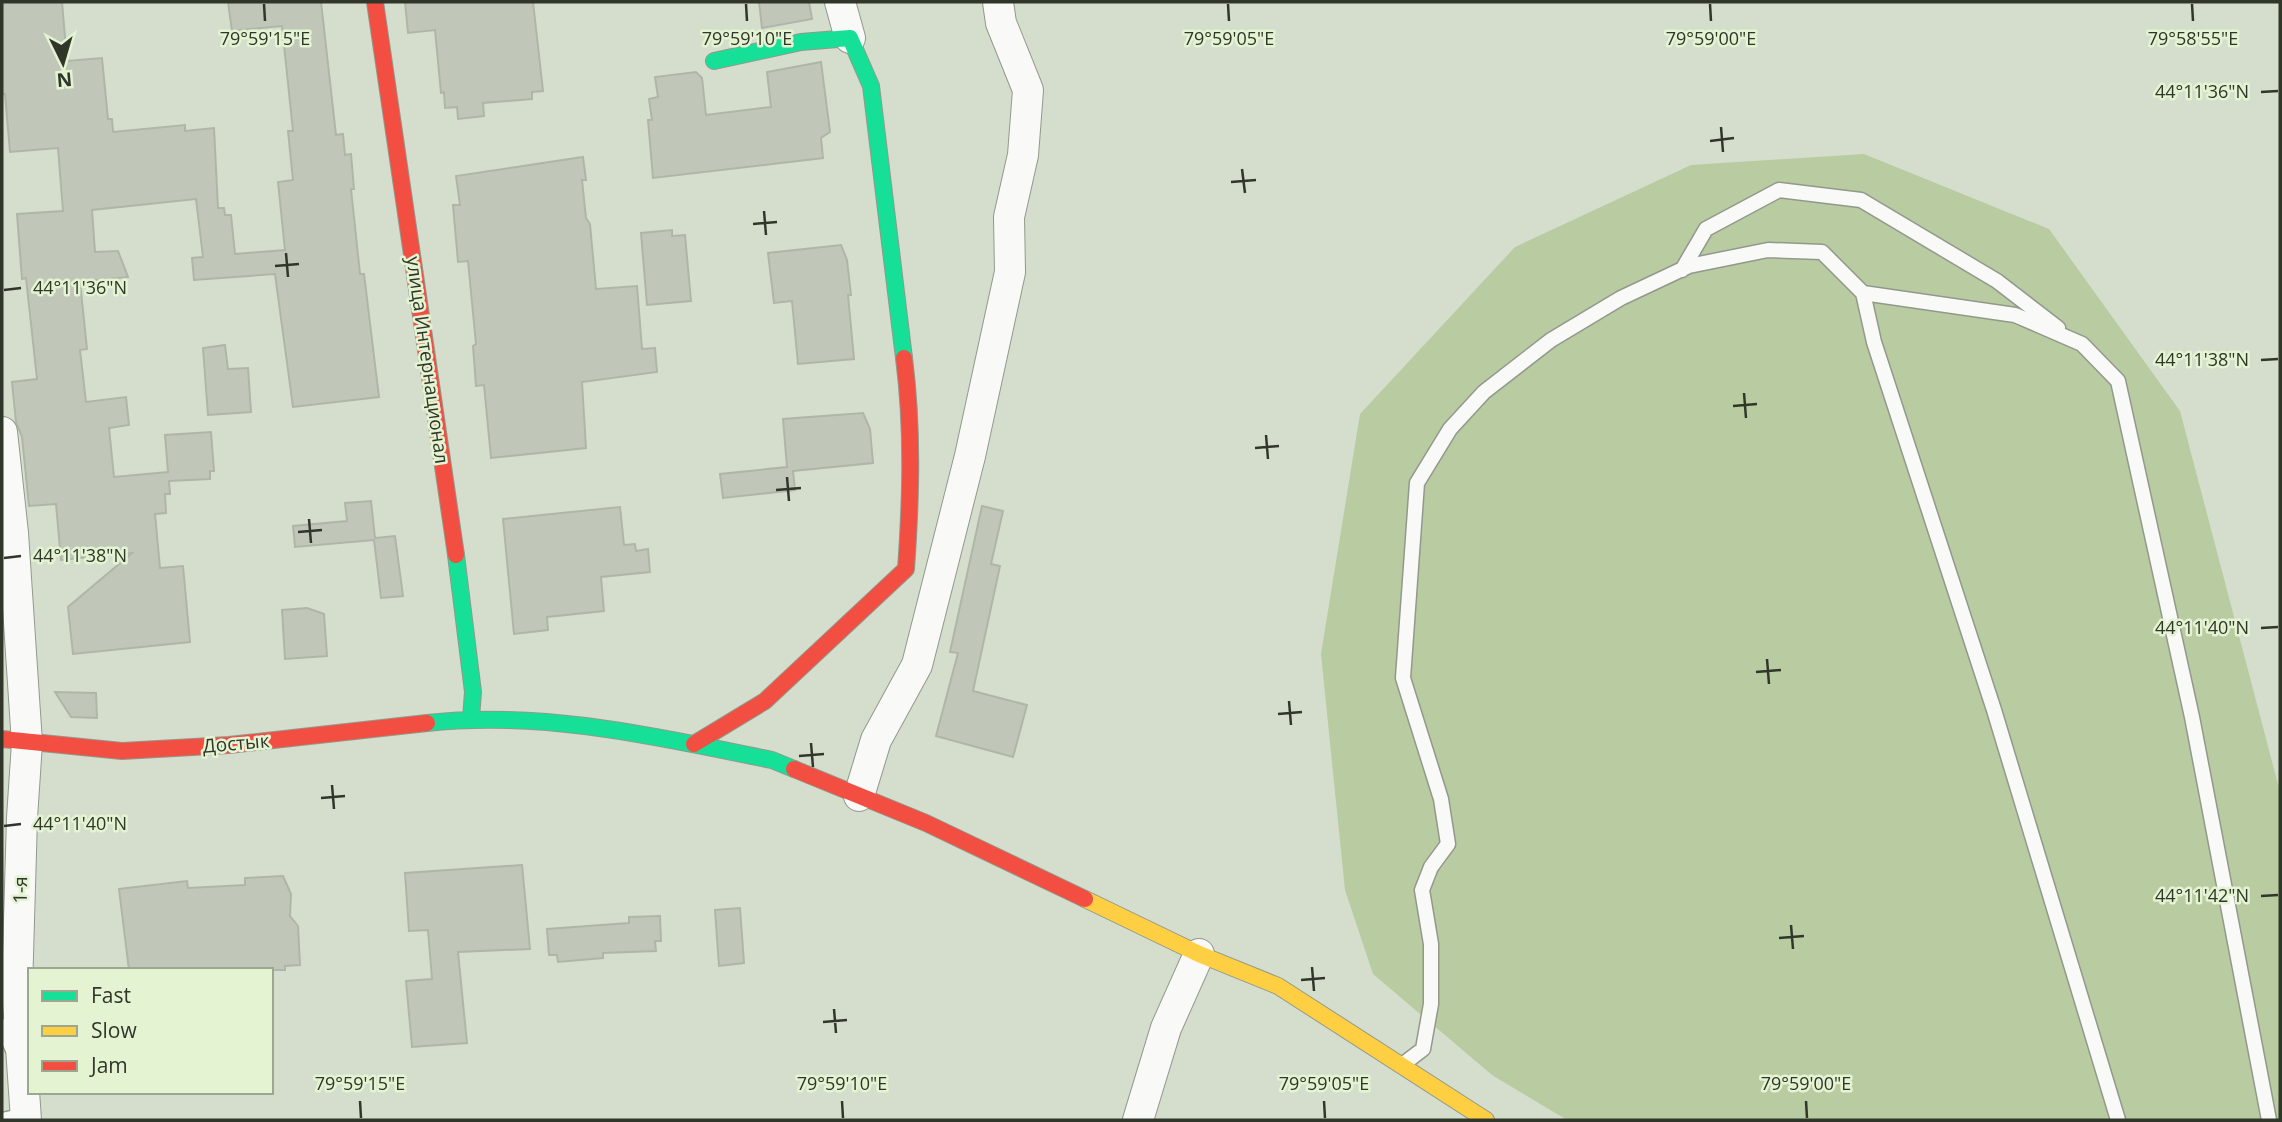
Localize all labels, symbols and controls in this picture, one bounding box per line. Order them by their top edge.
text: 79°59'15"E [220,26,310,50]
text: 79°59'10"E [702,26,792,50]
text: 79°59'05"E [1184,26,1274,50]
text: 79°59'00"E [1666,26,1756,50]
text: 79°58'55"E [2148,26,2238,50]
north arrow [28,28,98,98]
text: N [56,66,73,94]
text: 44°11'36"N [2155,79,2249,103]
street label: улица Интернационал [401,255,455,465]
text: 44°11'36"N [33,275,127,299]
text: 44°11'38"N [2155,347,2249,371]
text: 44°11'38"N [33,543,127,567]
text: 44°11'40"N [2155,615,2249,639]
street label: Достык [202,727,271,759]
text: 44°11'40"N [33,811,127,835]
street label: 1-я [7,876,33,904]
text: 44°11'42"N [2155,883,2249,907]
legend [28,968,273,1094]
text: Fast [91,981,131,1009]
text: Slow [91,1016,137,1044]
text: Jam [89,1051,128,1079]
text: 79°59'15"E [315,1071,405,1095]
text: 79°59'10"E [797,1071,887,1095]
text: 79°59'05"E [1279,1071,1369,1095]
text: 79°59'00"E [1761,1071,1851,1095]

